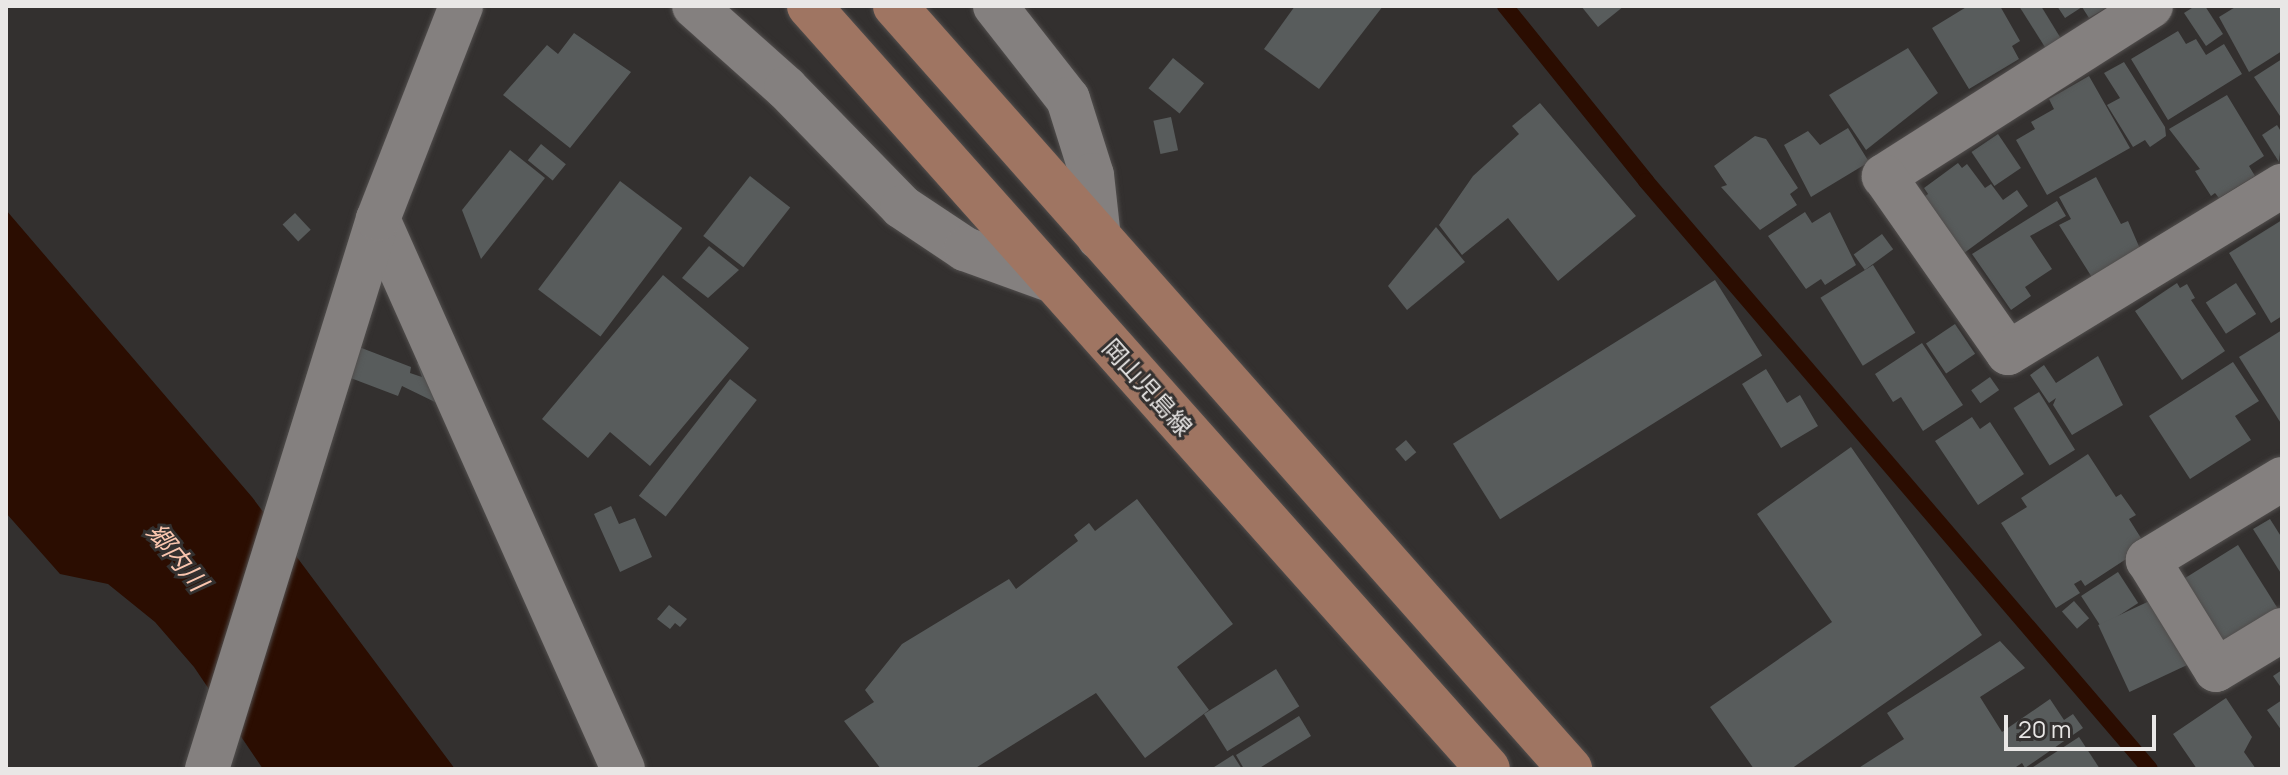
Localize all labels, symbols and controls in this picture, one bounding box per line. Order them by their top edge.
street label: 岡山児島線 [1097,333,1199,441]
water label: 郷内川 [140,517,214,597]
scale bar [2008,699,2160,749]
text: 20 m [2018,712,2071,745]

